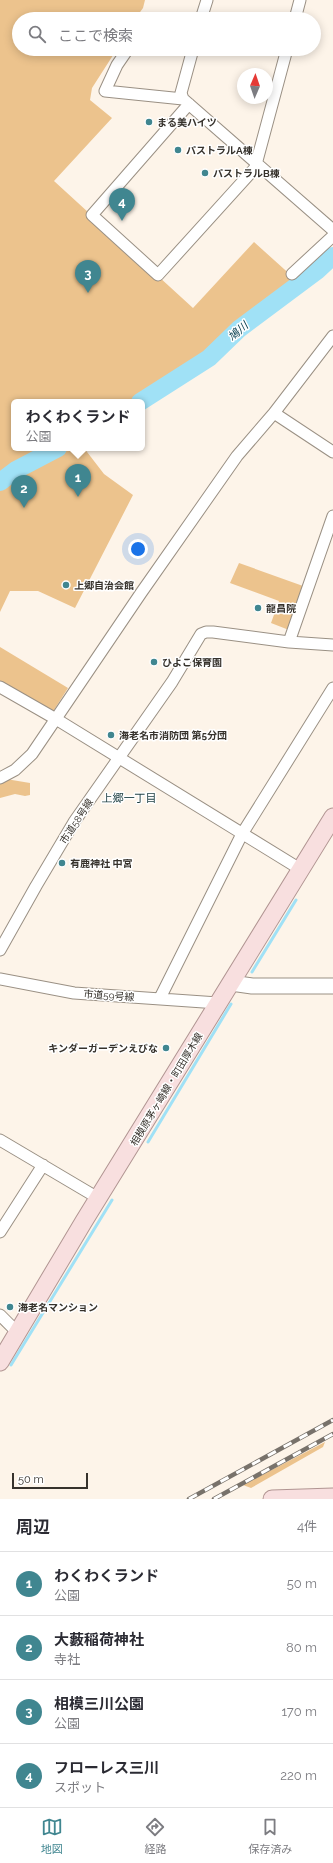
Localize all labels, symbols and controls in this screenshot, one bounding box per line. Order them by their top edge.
search box [12,12,321,56]
icon: search [26,23,48,45]
text: ここで検索 [58,27,133,45]
north arrow [237,68,273,104]
marker: まる美ハイツ [144,117,154,127]
place label: まる美ハイツ [157,117,217,128]
marker: パストラルA棟 [173,145,183,155]
place label: パストラルA棟 [186,145,253,156]
marker: パストラルB棟 [200,168,210,178]
place label: パストラルB棟 [213,168,280,179]
pin: 4 [109,188,135,221]
pin: 3 [75,260,101,293]
water label: 鳩川 [226,319,252,343]
popup [11,399,145,451]
text: わくわくランド [25,408,131,426]
text: 公園 [25,429,52,444]
pin: 1 [65,464,91,497]
pin: 2 [11,475,37,508]
your location [128,539,148,559]
marker: 上郷自治会館 [61,580,71,590]
place label: 上郷自治会館 [74,580,134,591]
marker: 龍昌院 [253,603,263,613]
place label: 龍昌院 [266,603,296,614]
marker: ひよこ保育園 [149,657,159,667]
place label: ひよこ保育園 [162,657,222,668]
marker: 海老名市消防団 第5分団 [106,730,116,740]
place label: 海老名市消防団 第5分団 [119,730,227,741]
district label: 上郷一丁目 [102,792,157,805]
street label: 市道58号線 [58,797,95,846]
marker: 有鹿神社 中宮 [57,858,67,868]
place label: 有鹿神社 中宮 [70,858,132,869]
street label: 市道59号線 [83,988,135,1003]
street label: 相模原茅ヶ崎線・町田厚木線 [128,1031,205,1148]
place label: キンダーガーデンえびな [48,1043,158,1054]
marker: キンダーガーデンえびな [161,1043,171,1053]
marker: 海老名マンション [5,1302,15,1312]
place label: 海老名マンション [18,1302,98,1313]
scale bar [12,1471,88,1490]
text: 50 m [18,1473,44,1486]
text: 周辺 [16,1517,50,1537]
text: 4件 [297,1519,317,1534]
text: わくわくランド [54,1567,159,1585]
text: 1 [26,1576,32,1591]
text: 50 m [287,1576,317,1591]
text: 公園 [54,1588,80,1603]
text: 大藪稲荷神社 [54,1631,144,1649]
text: 2 [25,1640,33,1655]
text: 80 m [286,1640,317,1655]
text: 寺社 [54,1652,80,1667]
text: 相模三川公園 [54,1695,144,1713]
text: 3 [25,1704,33,1719]
text: 170 m [281,1704,317,1719]
text: 公園 [54,1716,80,1731]
text: フローレス三川 [54,1759,159,1777]
text: 4 [25,1768,33,1783]
text: 220 m [280,1768,317,1783]
text: スポット [54,1780,106,1795]
tab: 地図 [41,1816,63,1856]
tab: 経路 [144,1816,166,1856]
tab: 保存済み [248,1816,292,1856]

